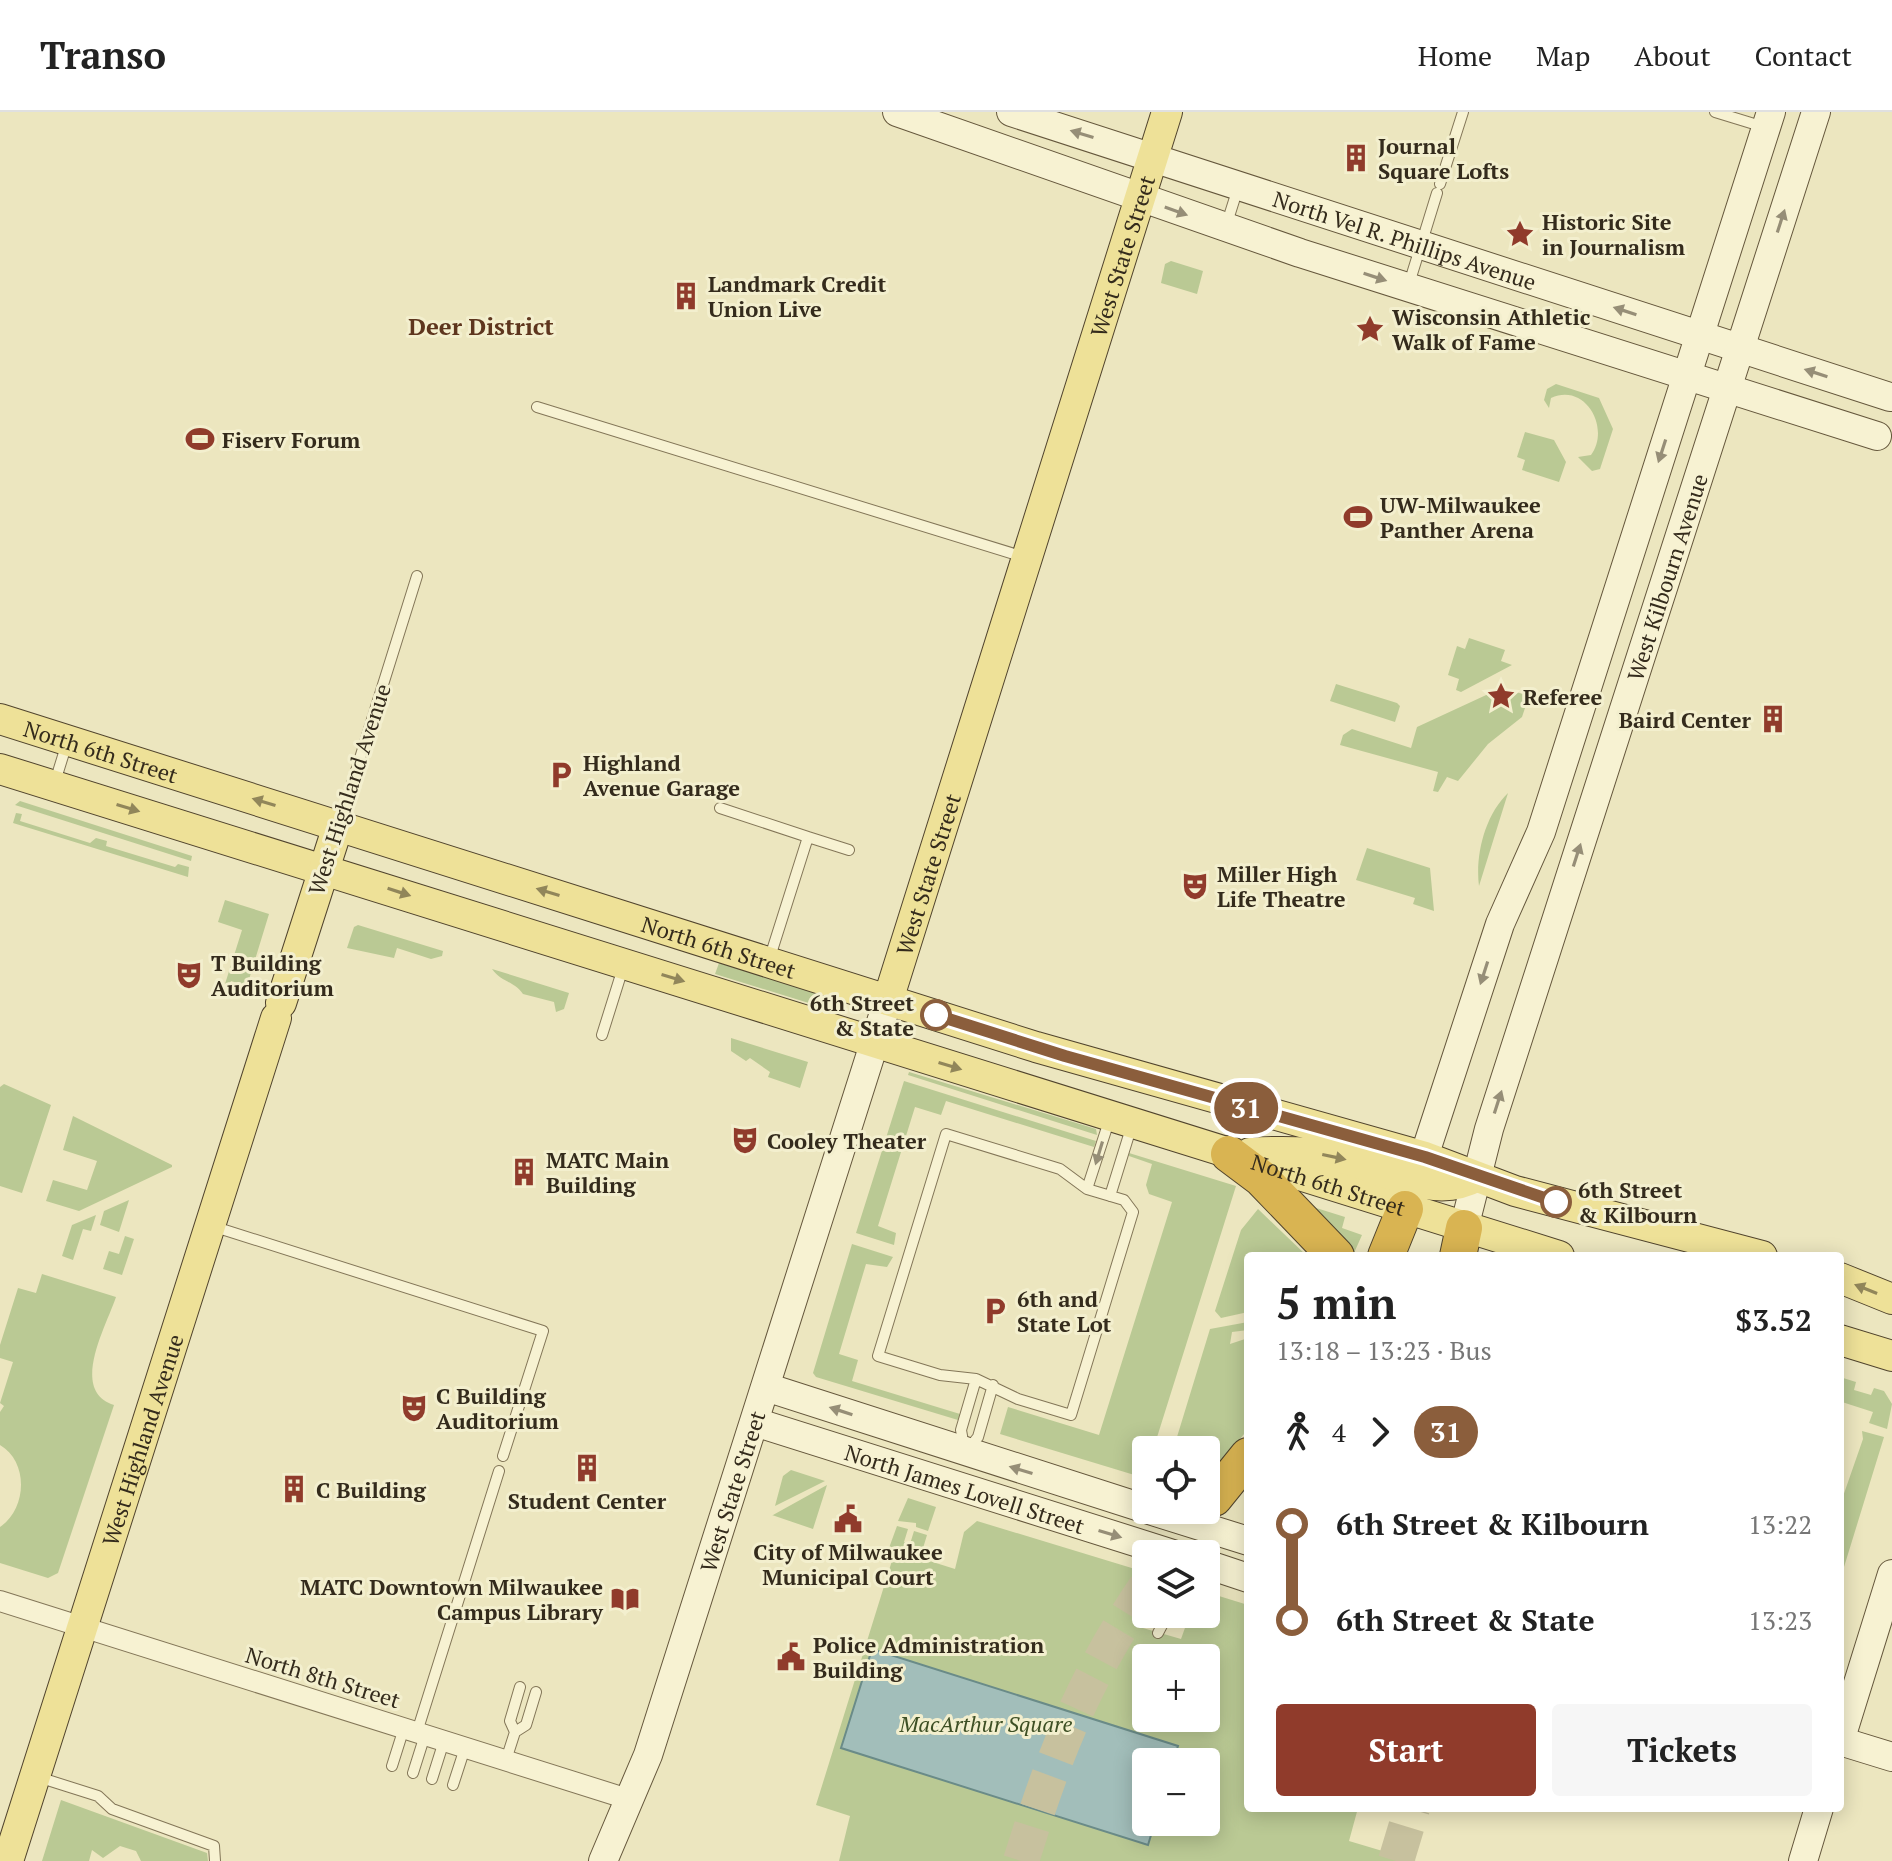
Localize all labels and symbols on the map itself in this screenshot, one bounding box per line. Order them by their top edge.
one-way arrow [1070,127,1094,140]
place label: Journal Square Lofts [1378,131,1509,185]
building icon: Journal Square Lofts [1341,143,1371,173]
street label: West State Street [1083,172,1161,340]
street label: North Vel R. Phillips Avenue [1270,184,1540,296]
one-way arrow [1164,205,1188,218]
place label: Historic Site in Journalism [1542,207,1686,261]
one-way arrow [1776,208,1788,232]
place icon: Historic Site in Journalism [1505,219,1535,249]
place label: Landmark Credit Union Live [708,269,886,323]
one-way arrow [1363,271,1387,283]
building icon: Landmark Credit Union Live [671,281,701,311]
place label: Wisconsin Athletic Walk of Fame [1392,302,1591,356]
one-way arrow [1612,305,1636,317]
district label: Deer District [408,310,554,342]
place icon: Wisconsin Athletic Walk of Fame [1355,314,1385,344]
one-way arrow [1803,366,1827,379]
sports icon: Fiserv Forum [185,424,215,454]
place label: Fiserv Forum [222,425,361,454]
one-way arrow [1655,439,1668,463]
street label: West Kilbourn Avenue [1620,470,1713,684]
place label: UW-Milwaukee Panther Arena [1380,490,1541,544]
sports icon: UW-Milwaukee Panther Arena [1343,502,1373,532]
street label: West Highland Avenue [301,680,397,898]
place icon: Referee [1486,681,1516,711]
place label: Referee [1523,682,1603,711]
building icon: Baird Center [1758,704,1788,734]
place label: Baird Center [1619,705,1752,734]
street label: North 6th Street [20,713,182,789]
place label: Highland Avenue Garage [583,748,740,802]
parking icon: Highland Avenue Garage [546,760,576,790]
street label: West State Street [889,790,967,958]
one-way arrow [252,795,276,808]
one-way arrow [117,802,141,815]
one-way arrow [1572,842,1584,866]
place label: Miller High Life Theatre [1217,859,1346,913]
theatre icon: Miller High Life Theatre [1180,871,1210,901]
one-way arrow [536,885,560,898]
one-way arrow [387,886,411,898]
street label: North 6th Street [638,909,800,985]
place label: T Building Auditorium [211,948,335,1002]
theatre icon: T Building Auditorium [174,960,204,990]
one-way arrow [1478,961,1490,985]
one-way arrow [662,972,686,985]
place label: 6th Street & State [810,988,914,1042]
marker: 6th Street & State [921,1000,951,1030]
one-way arrow [938,1060,962,1073]
line badge: 31 [1210,1082,1282,1134]
one-way arrow [1492,1090,1504,1114]
theatre icon: Cooley Theater [730,1125,760,1155]
place label: Cooley Theater [767,1126,927,1155]
one-way arrow [1092,1141,1105,1165]
place label: MATC Main Building [546,1145,669,1199]
street label: North 6th Street [1248,1146,1409,1222]
one-way arrow [1322,1151,1347,1164]
building icon: MATC Main Building [509,1157,539,1187]
place label: 6th Street & Kilbourn [1578,1175,1697,1229]
marker: 6th Street & Kilbourn [1541,1187,1571,1217]
one-way arrow [1854,1282,1878,1295]
place label: 6th and State Lot [1017,1284,1112,1338]
parking icon: 6th and State Lot [980,1296,1010,1326]
street label: West Highland Avenue [95,1330,189,1549]
place label: C Building Auditorium [436,1381,560,1435]
theatre icon: C Building Auditorium [399,1393,429,1423]
one-way arrow [828,1405,852,1417]
street label: West State Street [693,1407,771,1575]
street label: North James Lovell Street [841,1437,1088,1540]
building icon: Student Center [572,1453,602,1483]
one-way arrow [1008,1463,1032,1476]
building icon: C Building [279,1474,309,1504]
place label: C Building [316,1475,427,1504]
place label: Student Center [508,1486,667,1515]
public building icon: City of Milwaukee Municipal Court [833,1504,863,1534]
one-way arrow [1098,1528,1122,1541]
place label: City of Milwaukee Municipal Court [753,1537,943,1591]
place label: MATC Downtown Milwaukee Campus Library [300,1572,603,1626]
library icon: MATC Downtown Milwaukee Campus Library [610,1584,640,1614]
place label: Police Administration Building [813,1630,1044,1684]
street label: North 8th Street [242,1640,404,1714]
public building icon: Police Administration Building [776,1642,806,1672]
park label: MacArthur Square [898,1709,1073,1738]

